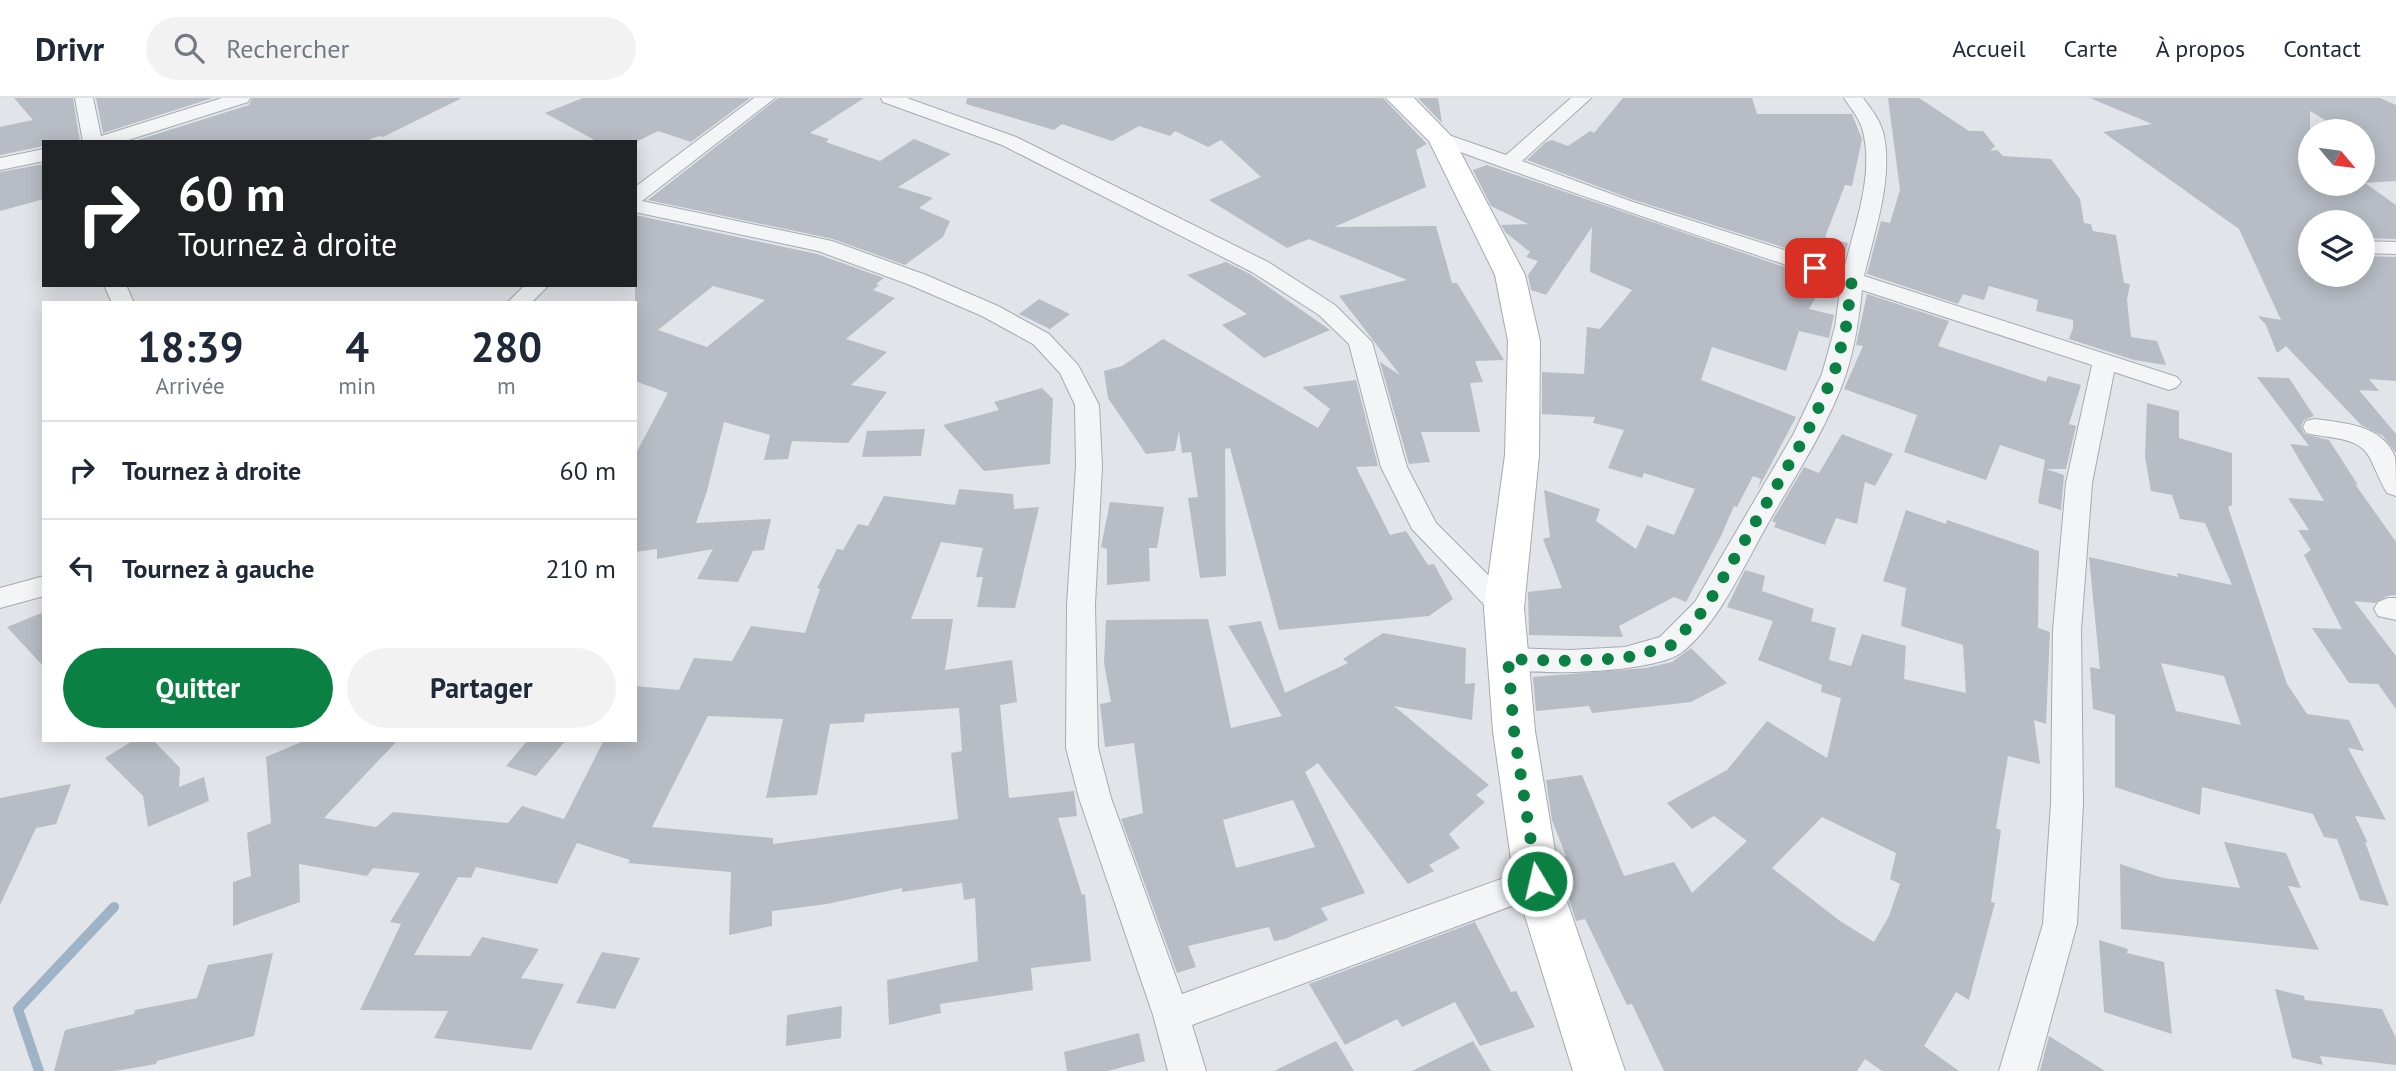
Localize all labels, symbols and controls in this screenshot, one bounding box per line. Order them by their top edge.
search box [146,17,636,80]
text: Drivr [35,27,104,70]
icon: search [170,29,208,67]
text: Rechercher [226,32,349,65]
text: Accueil [1952,33,2026,64]
text: Carte [2064,33,2118,64]
text: À propos [2156,33,2245,64]
text: Contact [2283,33,2361,64]
north arrow [2298,119,2375,196]
map controls [2298,119,2375,287]
text: 60 m [178,161,285,225]
icon: right [63,168,154,259]
button: layers [2298,210,2375,287]
text: Tournez à droite [178,223,397,265]
pin [1785,238,1845,298]
icon: arrive [1796,249,1834,287]
text: 18:39 [137,319,243,374]
text: 4 [345,319,369,374]
text: 280 [471,319,542,374]
text: Arrivée [156,371,225,400]
text: min [338,371,376,400]
text: m [497,371,516,400]
icon: right [63,451,101,489]
text: Tournez à droite [122,454,301,487]
text: 60 m [560,454,616,487]
icon: left [63,549,101,587]
text: Tournez à gauche [122,552,314,585]
text: 210 m [545,552,616,585]
button: Quitter [63,648,333,728]
button: Partager [347,648,616,728]
position arrow [1500,844,1574,918]

